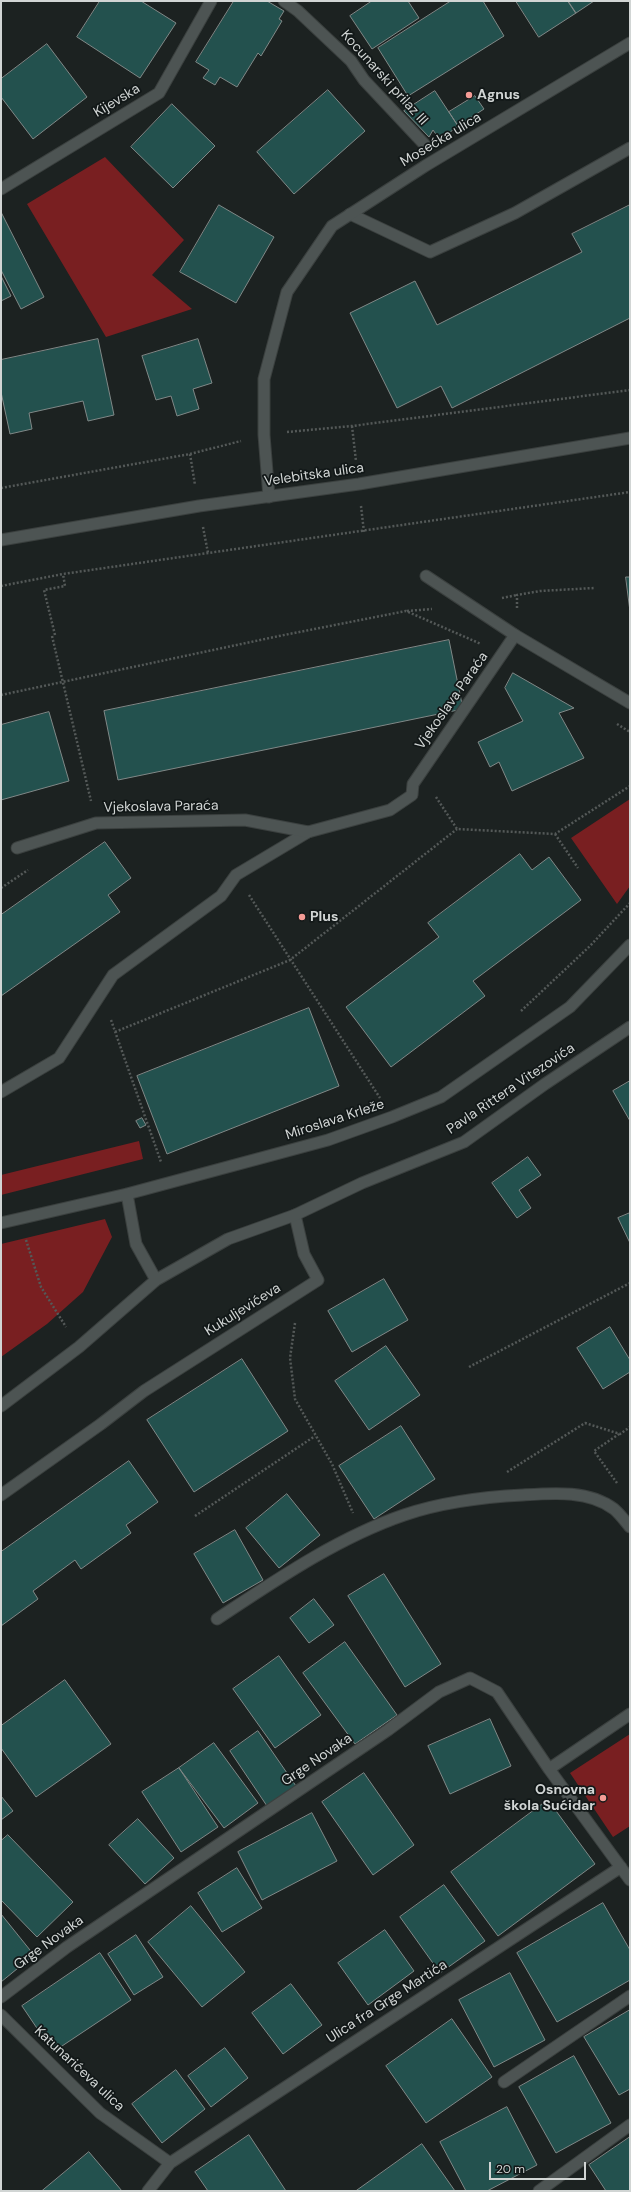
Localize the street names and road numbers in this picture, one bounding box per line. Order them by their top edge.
street label: Kocunarski prilaz III [337,27,431,129]
street label: Kijevska [91,81,143,121]
street label: Mosećka ulica [397,109,485,171]
street label: Velebitska ulica [263,460,365,490]
street label: Vjekoslava Paraća [412,649,492,753]
street label: Vjekoslava Paraća [103,798,219,816]
street label: Pavla Rittera Vitezovića [444,1040,578,1138]
street label: Miroslava Krleže [283,1096,387,1144]
street label: Kukuljevićeva [202,1280,284,1340]
street label: Grge Novaka [278,1730,356,1790]
street label: Grge Novaka [11,1912,87,1974]
street label: Ulica fra Grge Martića [324,1957,450,2047]
street label: Katunarićeva ulica [30,2023,128,2115]

